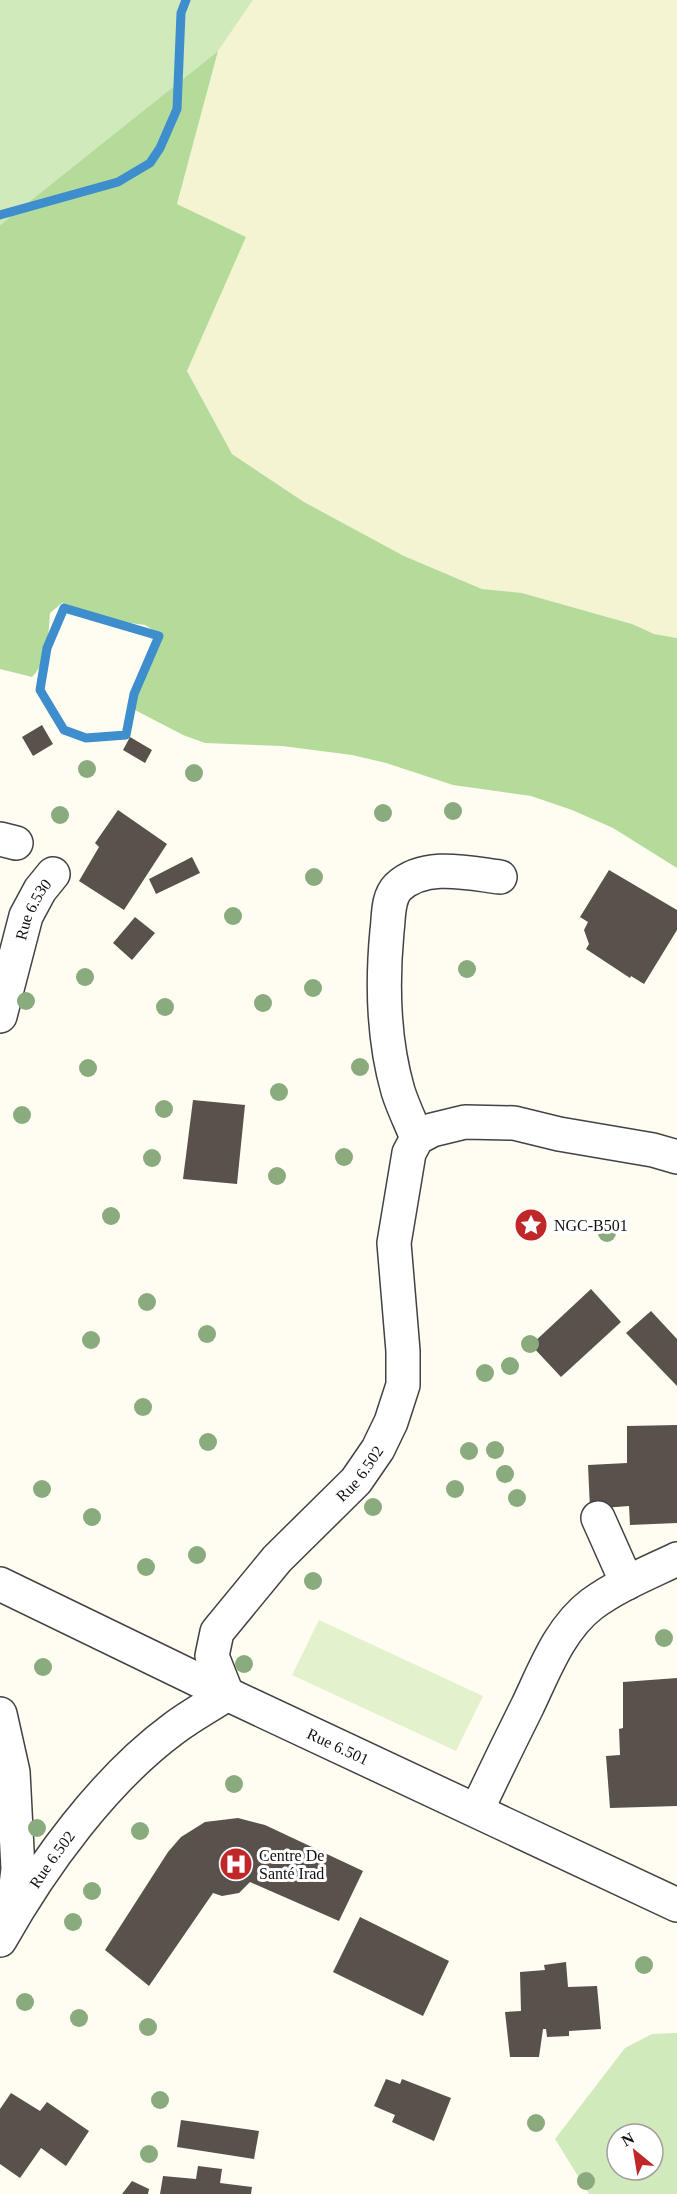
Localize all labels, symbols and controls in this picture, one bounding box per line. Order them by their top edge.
street label: Rue 6.530 [12,876,55,942]
place icon: NGC-B501 [513,1207,549,1243]
place label: NGC-B501 [554,1217,628,1234]
street label: Rue 6.502 [333,1443,387,1505]
street label: Rue 6.501 [305,1725,371,1768]
street label: Rue 6.502 [26,1828,78,1891]
hospital icon: Centre De Santé Irad [218,1846,254,1882]
place label: Centre De Santé Irad [259,1847,324,1882]
north arrow [605,2122,665,2182]
text: N [618,2129,637,2150]

